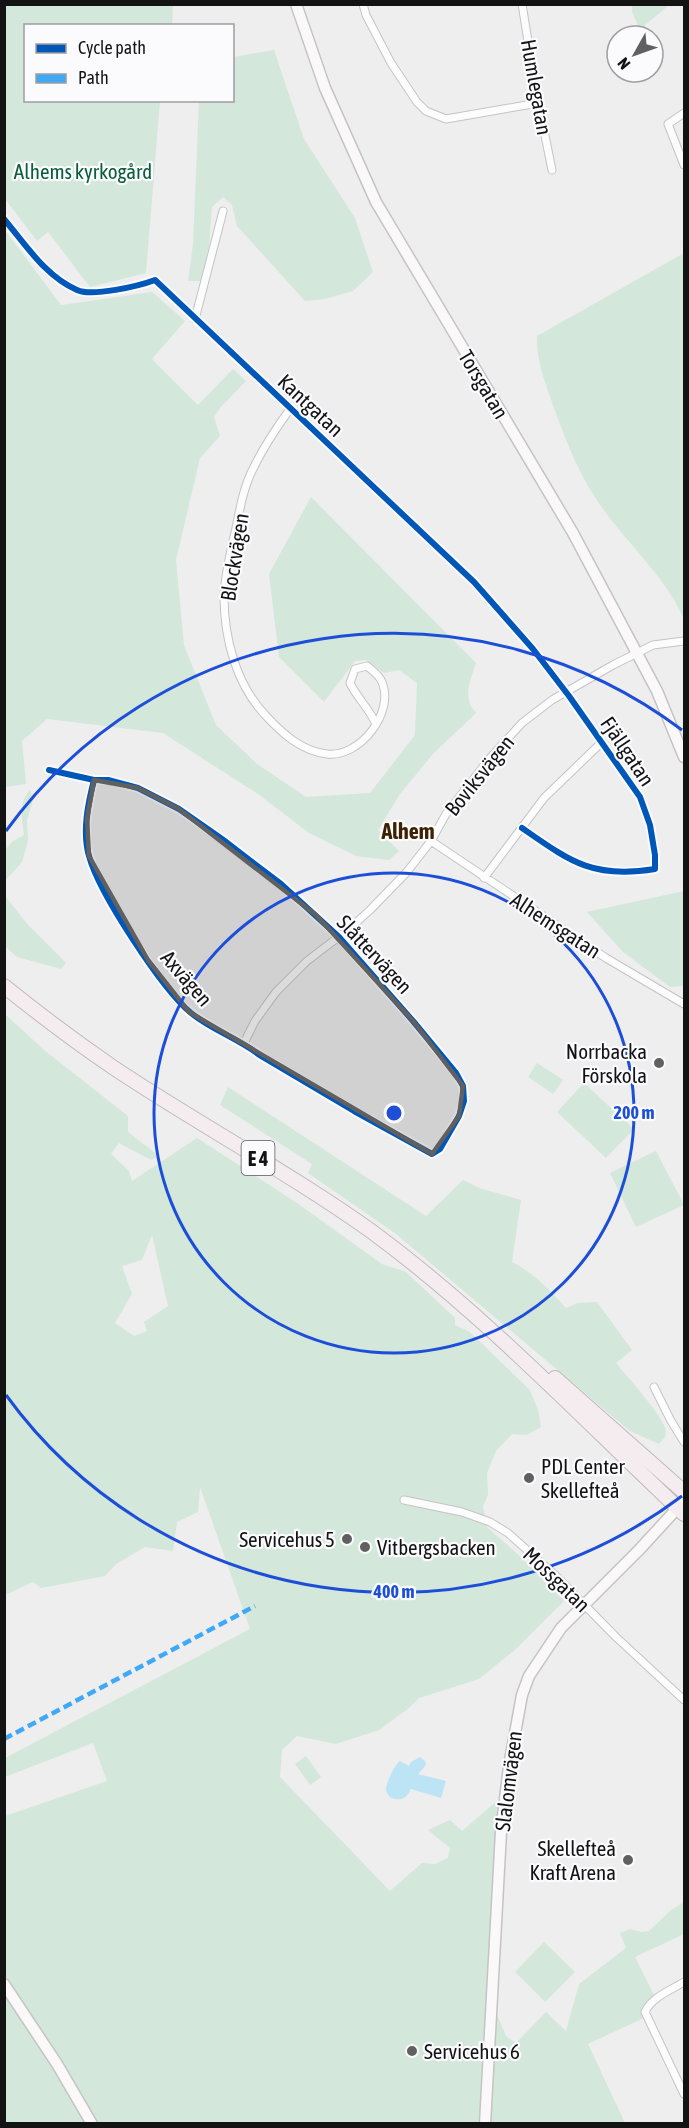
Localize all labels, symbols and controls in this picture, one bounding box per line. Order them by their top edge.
legend [24,24,234,102]
north arrow [605,24,665,84]
text: Cycle path [78,37,146,58]
street label: Humlegatan [517,37,557,137]
text: N [614,54,633,73]
text: Path [78,67,109,88]
park label: Alhems kyrkogård [14,159,152,183]
street label: Torsgatan [454,345,514,423]
street label: Kantgatan [273,369,349,441]
street label: Blockvägen [215,511,253,603]
street label: Fjällgatan [596,712,660,790]
street label: Boviksvägen [439,730,519,820]
district label: Alhem [380,818,435,844]
street label: Alhemsgatan [506,887,606,963]
street label: Slåttervägen [333,910,417,998]
street label: Axvägen [157,945,217,1011]
place label: Norrbacka Förskola [566,1039,647,1087]
marker: Norrbacka Förskola [652,1056,666,1070]
text: 200 m [614,1102,654,1123]
centre of rings [384,1103,404,1123]
road number: E 4 [242,1141,274,1175]
place label: PDL Center Skellefteå [541,1454,626,1502]
marker: PDL Center Skellefteå [522,1471,536,1485]
place label: Servicehus 5 [239,1527,335,1551]
marker: Servicehus 5 [340,1532,354,1546]
place label: Vitbergsbacken [377,1535,496,1559]
marker: Vitbergsbacken [358,1540,372,1554]
street label: Mossgatan [519,1541,595,1617]
text: 400 m [373,1581,414,1602]
street label: Slalomvägen [490,1729,526,1833]
place label: Skellefteå Kraft Arena [529,1836,616,1884]
marker: Skellefteå Kraft Arena [621,1853,635,1867]
place label: Servicehus 6 [424,2039,520,2063]
marker: Servicehus 6 [405,2044,419,2058]

